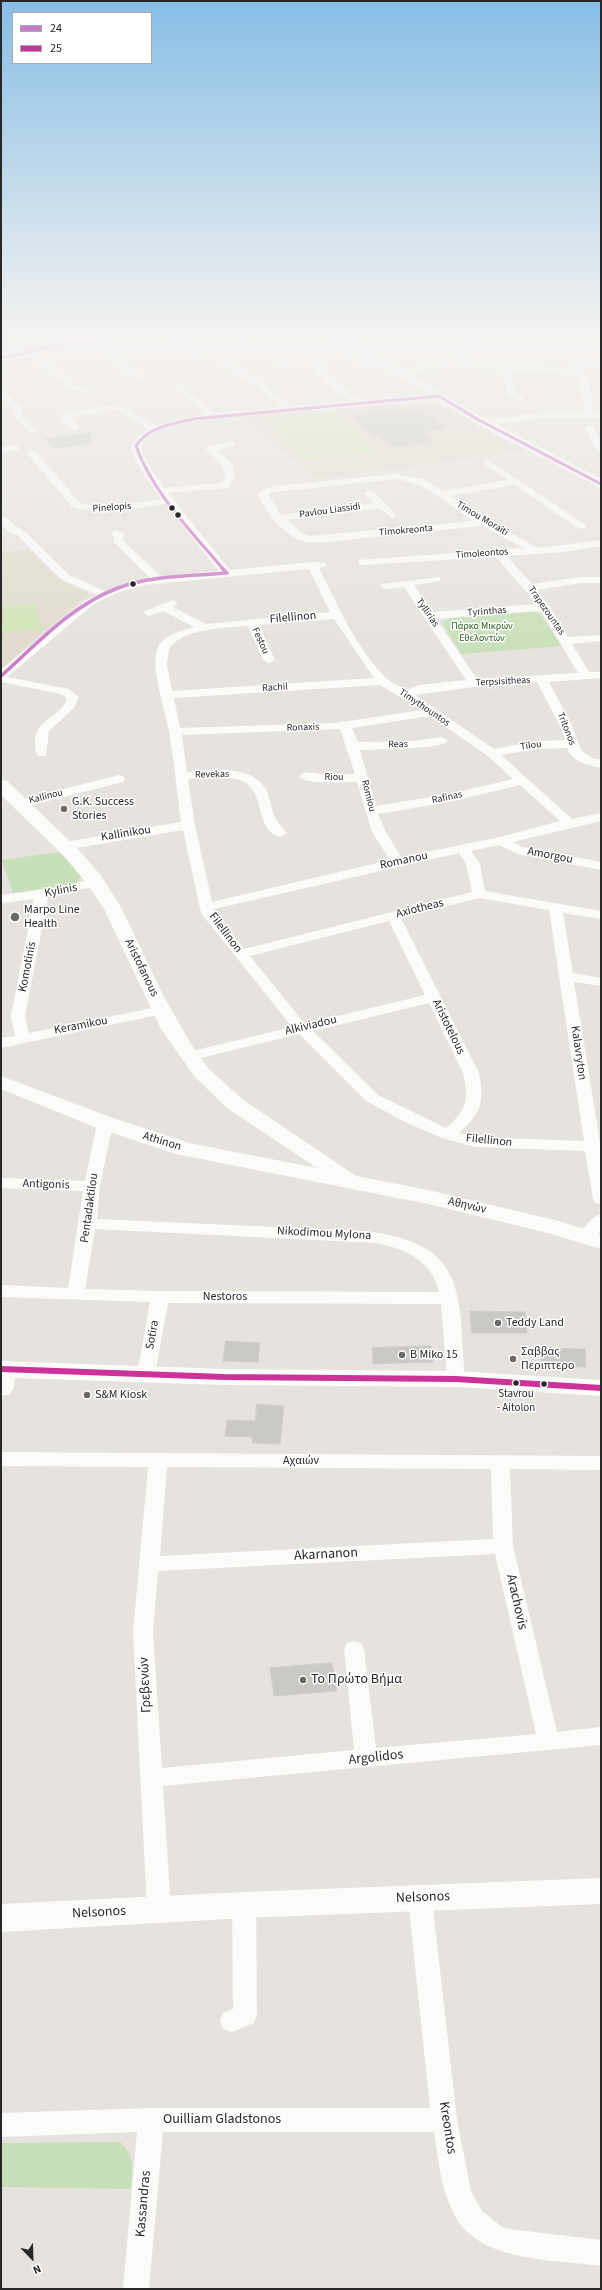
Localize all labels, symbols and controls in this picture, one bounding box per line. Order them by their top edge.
legend [12,12,152,64]
text: 24 [50,20,62,37]
text: 25 [50,40,62,57]
street label: Timou Moraiti [454,499,510,539]
street label: Pinelopis [92,501,132,515]
street label: Pavlou Liassidi [299,501,361,521]
unlabelled marker [167,503,177,513]
unlabelled marker [173,510,183,520]
street label: Timokreonta [379,523,433,539]
street label: Timoleontos [455,546,509,562]
unlabelled marker [128,579,138,589]
street label: Trapezountas [525,584,567,638]
street label: Tyllirias [413,596,441,630]
street label: Tyrinthas [467,605,507,619]
street label: Filellinon [269,609,317,627]
park label: Πάρκο Μικρών Εθελοντών [451,621,513,644]
street label: Festou [249,626,271,656]
street label: Terpsisitheas [475,675,531,689]
street label: Rachil [262,681,288,695]
street label: Timythountos [396,687,452,729]
street label: Tritonos [554,711,578,747]
street label: Ronaxis [286,721,320,735]
street label: Reas [388,739,408,751]
street label: Tilou [520,739,542,753]
street label: Revekas [195,769,229,781]
street label: Riou [324,772,344,784]
street label: Romiou [358,779,378,813]
street label: Kallinou [28,787,64,807]
street label: Rafinas [431,789,463,807]
place label: G.K. Success Stories [72,795,134,823]
marker: G.K. Success Stories [59,804,69,814]
street label: Kallinikou [100,823,152,845]
street label: Amorgou [526,845,574,867]
street label: Romanou [379,849,429,873]
street label: Kylinis [43,881,79,901]
street label: Axiotheas [395,896,445,922]
place label: Marpo Line Health [24,903,80,931]
street label: Filellinon [205,910,245,956]
marker: Marpo Line Health [9,911,21,923]
street label: Aristofanous [121,937,161,999]
street label: Komotinis [16,941,40,993]
street label: Aristotelous [428,997,468,1057]
street label: Alkiviadou [284,1013,338,1039]
street label: Keramikou [53,1014,109,1038]
street label: Kalavryton [567,1025,589,1081]
street label: Athinon [141,1129,183,1155]
street label: Filellinon [465,1131,513,1151]
street label: Pentadaktilou [78,1172,102,1244]
street label: Antigonis [22,1177,70,1193]
street label: Αθηνών [446,1195,488,1217]
street label: Nikodimou Mylona [276,1224,372,1244]
street label: Nestoros [203,1290,247,1304]
place label: Teddy Land [506,1316,564,1330]
marker: Teddy Land [493,1318,503,1328]
street label: Sotira [143,1319,163,1351]
place label: Σαββας Περιπτερο [521,1345,574,1373]
place label: B Miko 15 [410,1348,458,1362]
marker: B Miko 15 [397,1350,407,1360]
marker: Σαββας Περιπτερο [508,1354,518,1364]
marker: Stavrou - Aitolon [511,1378,521,1388]
unlabelled marker [539,1379,549,1389]
place label: S&M Kiosk [95,1388,147,1402]
place label: Stavrou - Aitolon [497,1388,535,1414]
marker: S&M Kiosk [82,1390,92,1400]
street label: Αχαιών [283,1454,319,1468]
street label: Akarnanon [294,1545,358,1565]
street label: Arachovis [501,1573,531,1631]
street label: Γρεβενών [136,1657,156,1713]
place label: Το Πρώτο Βήμα [311,1672,402,1688]
marker: Το Πρώτο Βήμα [298,1675,308,1685]
street label: Argolidos [348,1747,404,1769]
street label: Nelsonos [396,1889,450,1907]
street label: Nelsonos [72,1903,126,1923]
street label: Kreontos [435,2101,459,2155]
street label: Ouilliam Gladstonos [163,2112,281,2128]
street label: Kassandras [133,2170,155,2238]
north arrow [12,2238,52,2278]
text: N [31,2261,43,2278]

